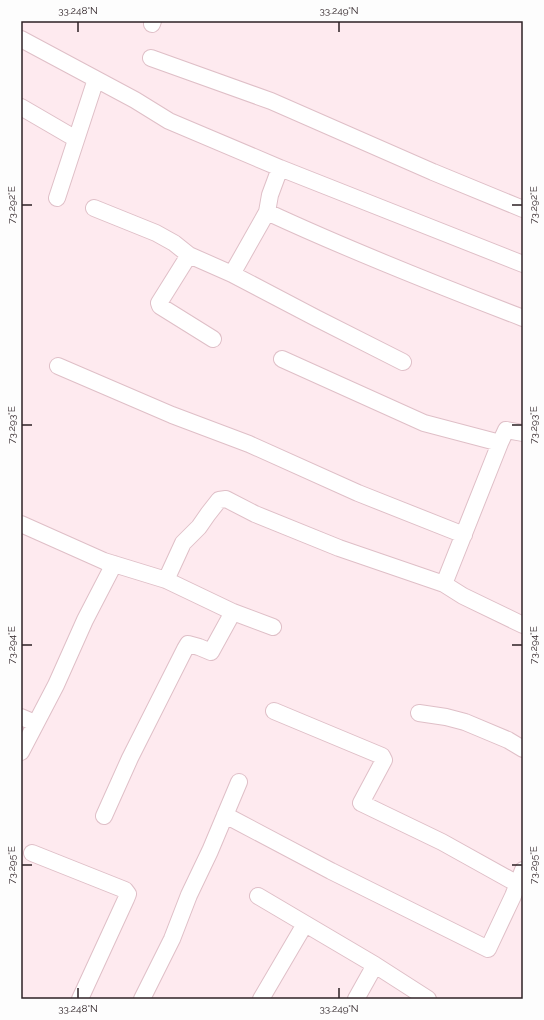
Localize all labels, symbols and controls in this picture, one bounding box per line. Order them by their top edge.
text: 33.248°N [58,5,98,16]
text: 33.249°N [319,5,359,16]
text: 73.292°E [6,186,17,224]
text: 73.292°E [528,186,539,224]
text: 73.293°E [6,406,17,444]
text: 73.293°E [528,406,539,444]
text: 73.294°E [6,626,17,664]
text: 73.294°E [528,626,539,664]
text: 73.295°E [6,846,17,884]
text: 73.295°E [528,846,539,884]
text: 33.248°N [58,1003,98,1014]
text: 33.249°N [319,1003,359,1014]

